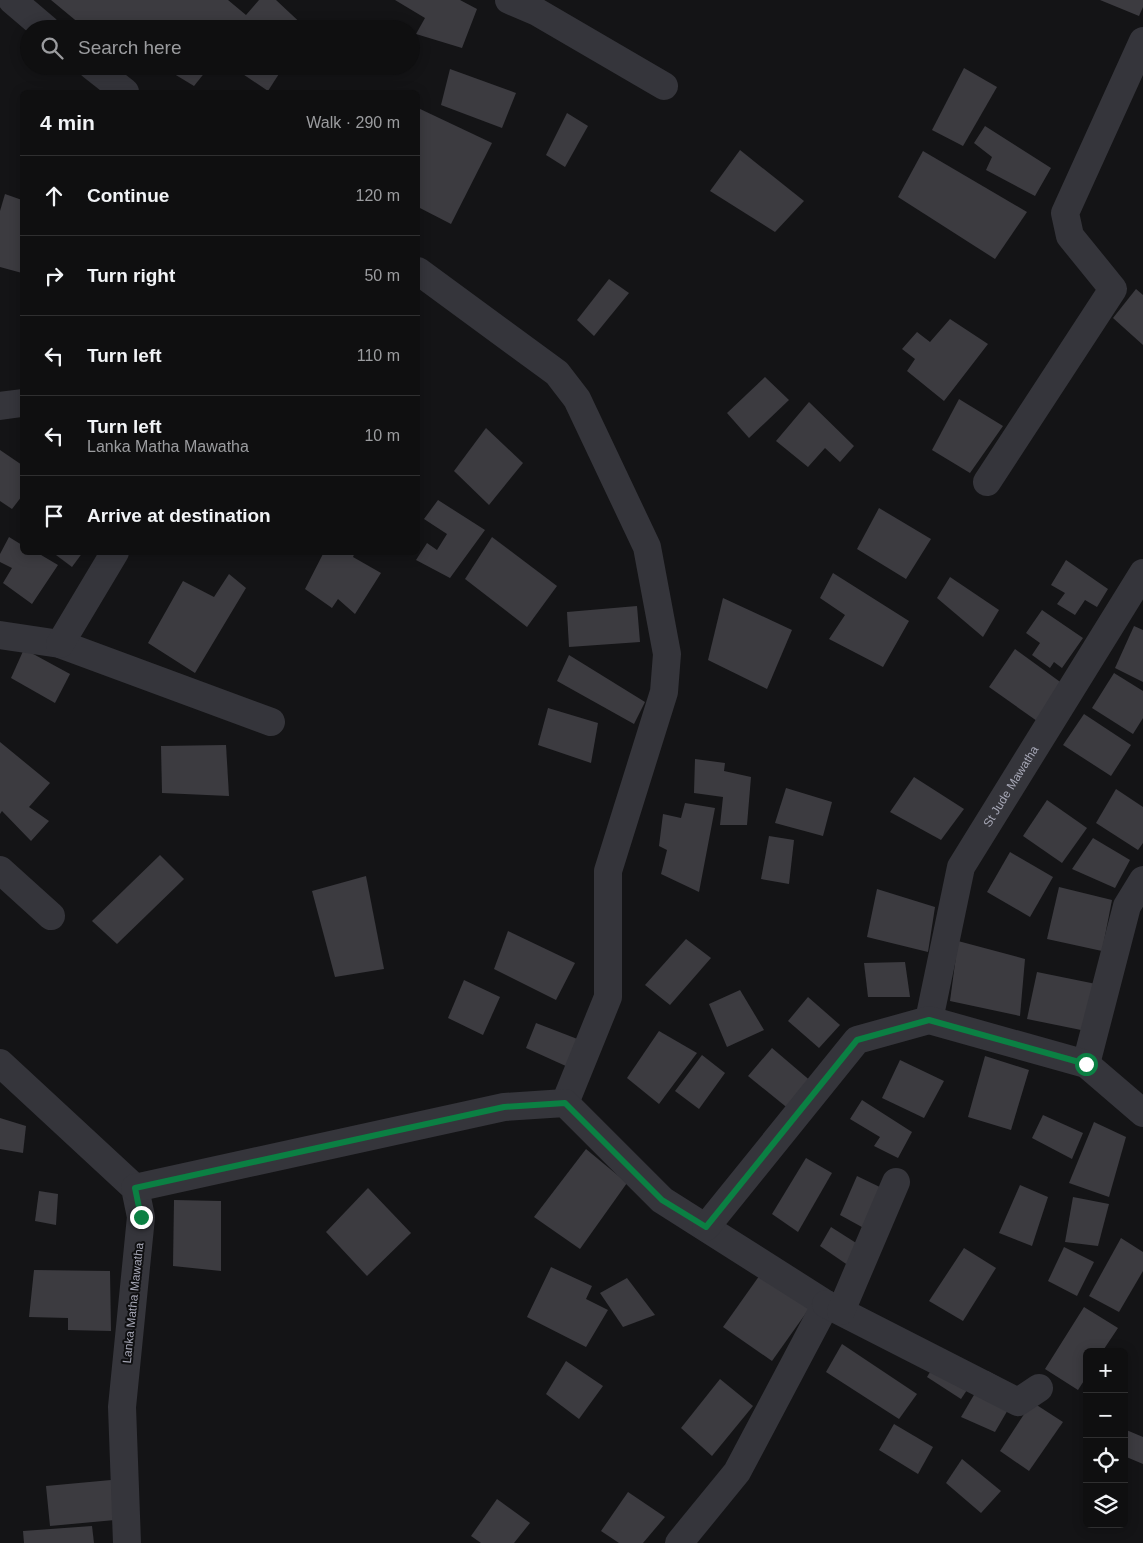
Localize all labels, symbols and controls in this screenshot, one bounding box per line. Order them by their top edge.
search box [20,20,420,75]
icon: search [38,34,66,62]
text: Search here [78,37,182,58]
text: 4 min [40,111,95,134]
text: Walk · 290 m [306,114,400,131]
icon: ahead [40,182,68,210]
text: Continue [87,185,169,206]
text: 120 m [356,187,400,204]
icon: right [40,262,68,290]
text: Turn right [87,265,175,286]
text: 50 m [364,267,400,284]
icon: left [40,342,68,370]
text: Turn left [87,345,162,366]
text: 110 m [357,347,400,364]
text: Turn left [87,416,162,437]
icon: left [40,422,68,450]
text: 10 m [364,427,400,444]
text: Lanka Matha Mawatha [87,438,249,455]
icon: arrive [40,502,68,530]
text: Arrive at destination [87,505,271,526]
street label: St Jude Mawatha [980,743,1041,830]
route start [1075,1053,1098,1076]
route end [130,1206,153,1229]
street label: Lanka Matha Mawatha [120,1242,146,1364]
map controls [1083,1348,1128,1528]
button: + [1083,1348,1128,1393]
button: − [1083,1393,1128,1438]
button: locate [1083,1438,1128,1483]
button: layers [1083,1483,1128,1528]

